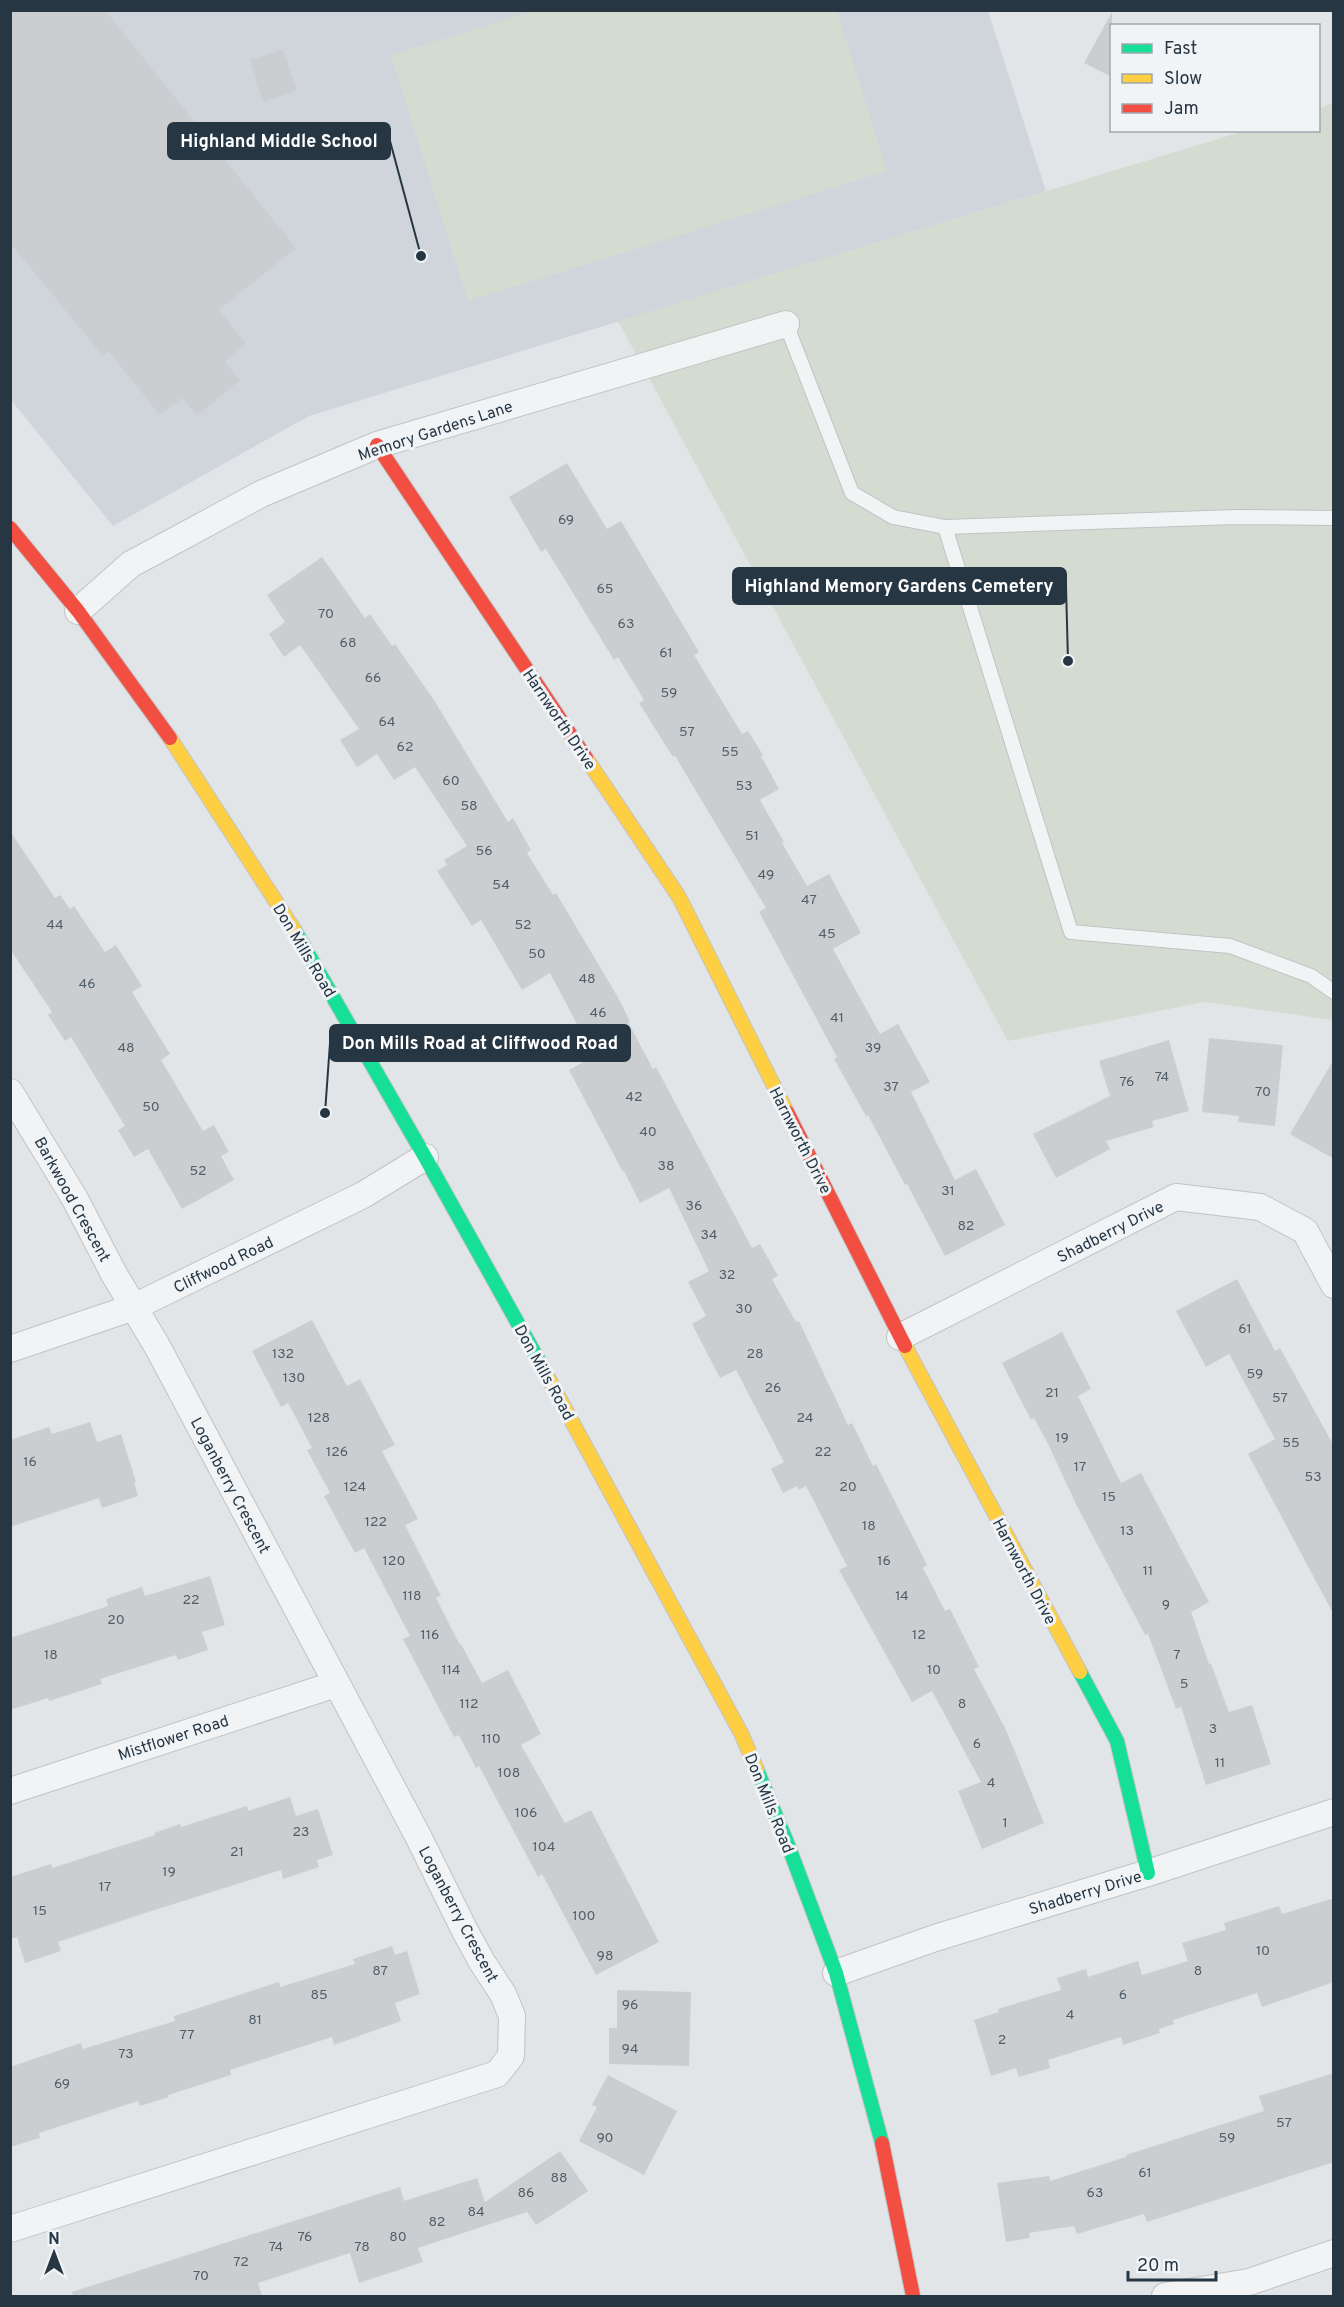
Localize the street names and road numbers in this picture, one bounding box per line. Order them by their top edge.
street label: Memory Gardens Lane [356,397,516,466]
street label: Harnworth Drive [517,666,599,774]
street label: Don Mills Road [267,900,339,1002]
street label: Harnworth Drive [764,1084,835,1198]
street label: Barkwood Crescent [29,1134,114,1266]
street label: Shadberry Drive [1054,1197,1168,1268]
street label: Cliffwood Road [171,1233,277,1299]
street label: Don Mills Road [509,1322,578,1424]
street label: Loganberry Crescent [185,1414,274,1557]
street label: Harnworth Drive [987,1515,1060,1628]
street label: Mistflower Road [116,1712,232,1766]
street label: Don Mills Road [739,1751,797,1857]
street label: Loganberry Crescent [413,1843,502,1986]
street label: Shadberry Drive [1027,1867,1144,1921]

